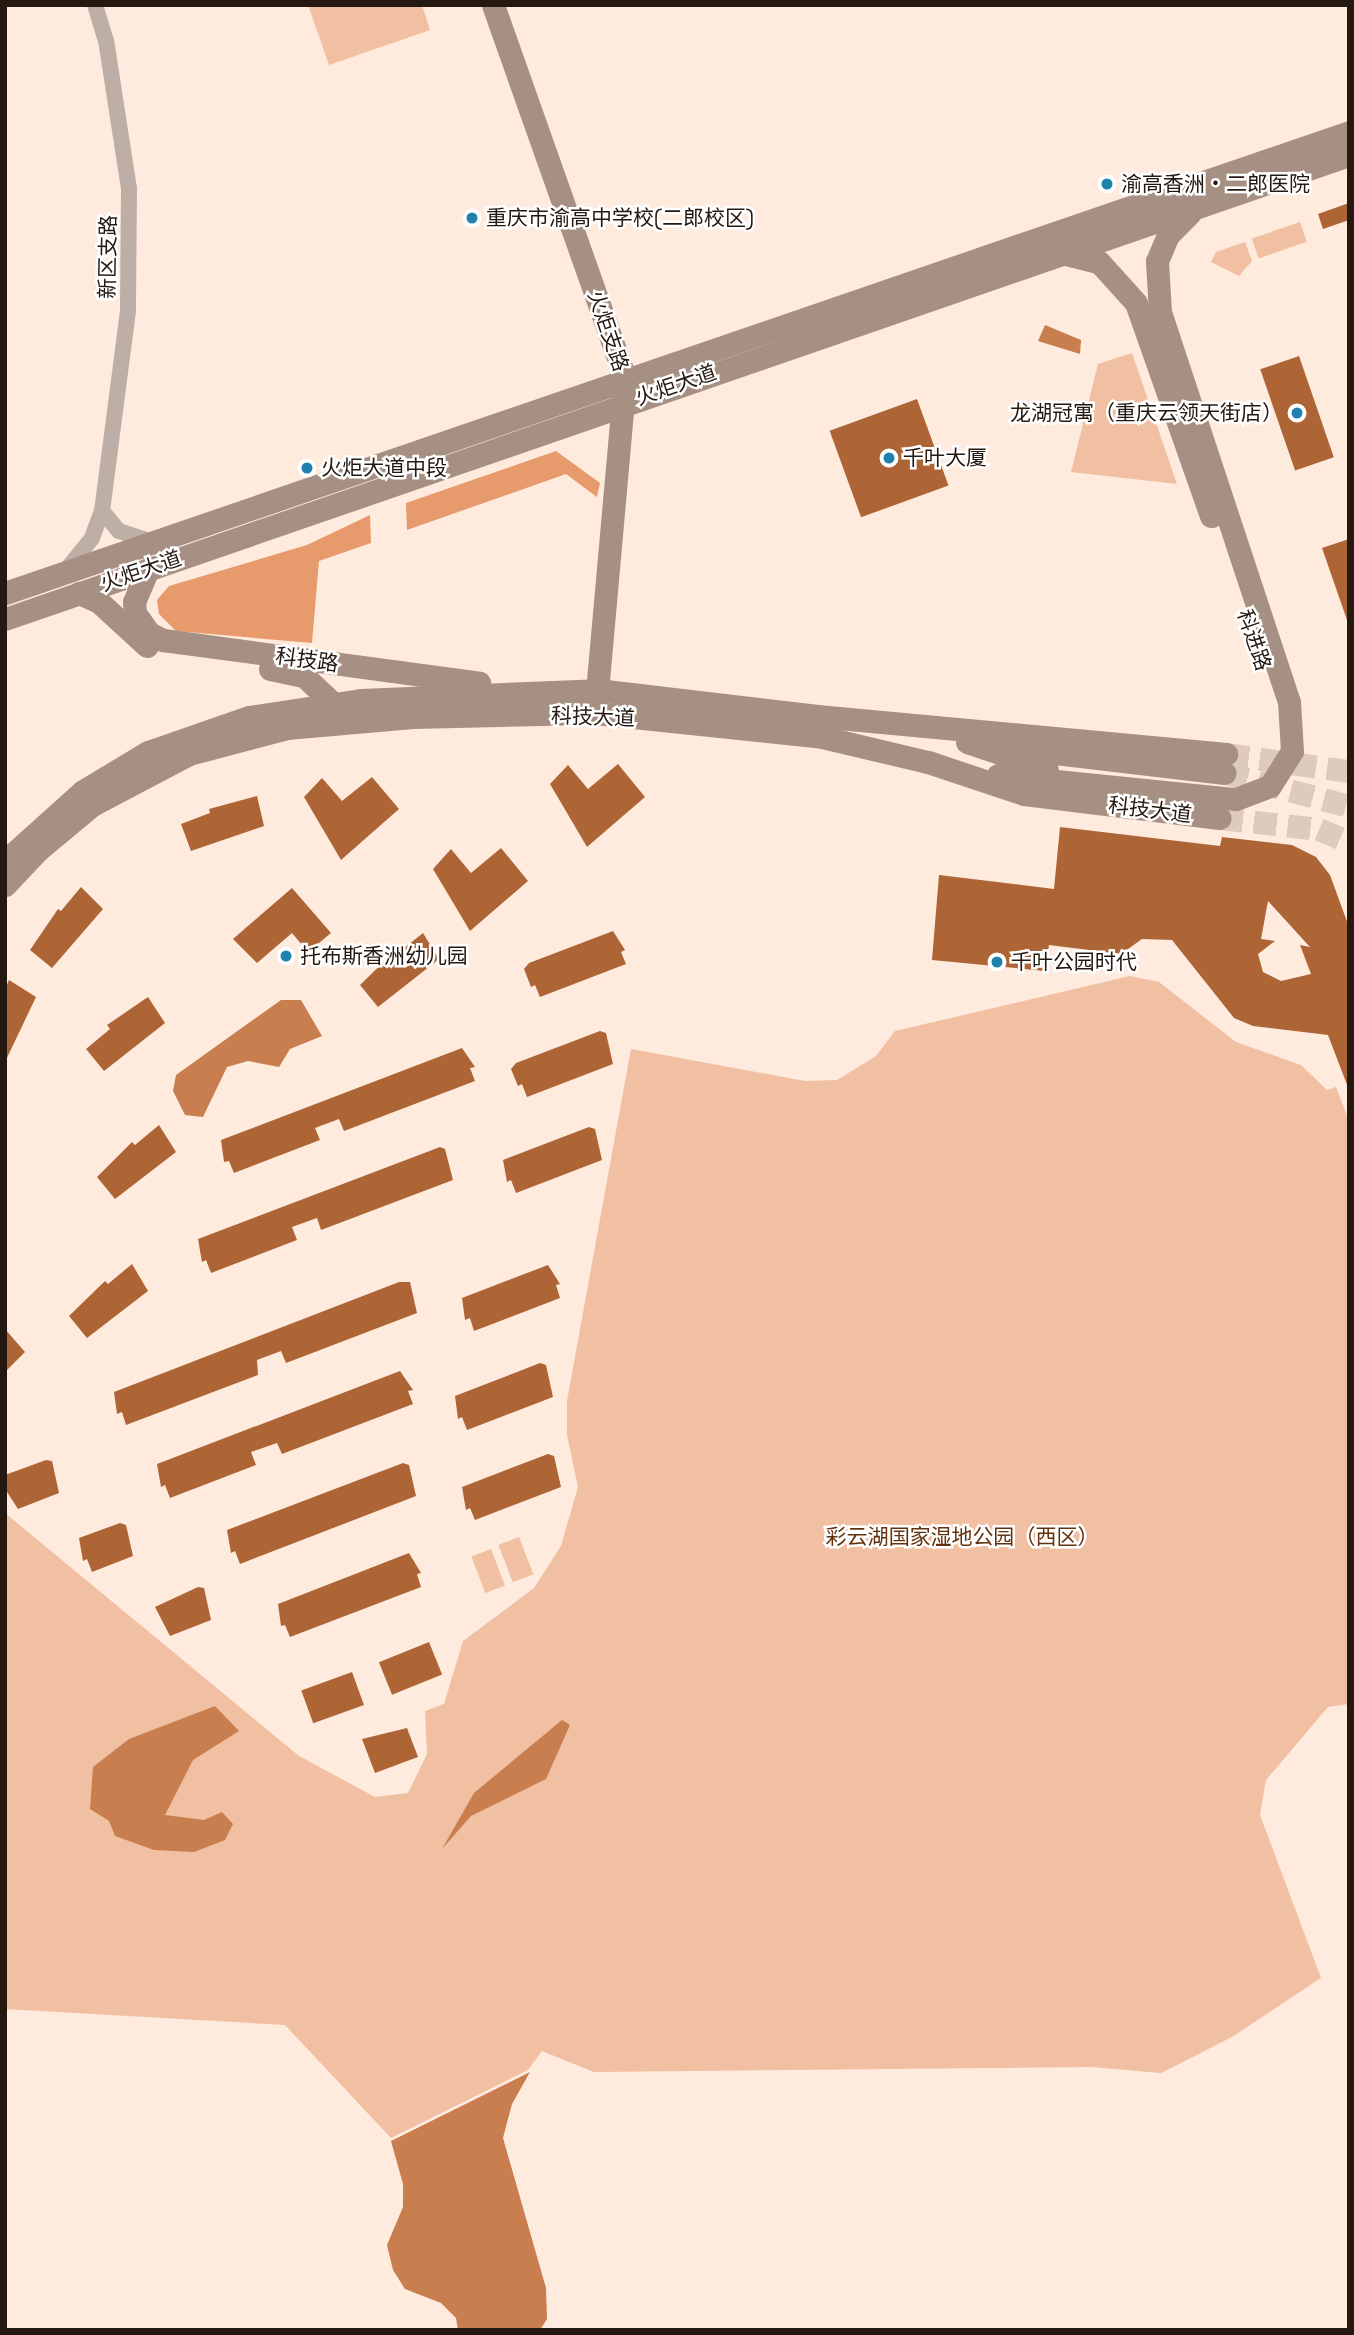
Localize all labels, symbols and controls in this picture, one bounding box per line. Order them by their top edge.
place label: 渝高香洲‧二郎医院 [1121,171,1310,197]
marker: 渝高香洲‧二郎医院 [1099,176,1115,192]
place label: 重庆市渝高中学校(二郎校区) [486,205,754,231]
marker: 重庆市渝高中学校(二郎校区) [464,210,480,226]
street label: 新区支路 [95,215,121,299]
street label: 火炬支路 [582,287,634,375]
street label: 火炬大道 [632,359,720,411]
place label: 龙湖冠寓（重庆云领天街店） [1010,400,1283,426]
marker: 龙湖冠寓（重庆云领天街店） [1289,405,1305,421]
place label: 千叶大厦 [903,445,987,471]
marker: 千叶大厦 [881,450,897,466]
place label: 火炬大道中段 [321,455,447,481]
marker: 火炬大道中段 [299,460,315,476]
street label: 火炬大道 [97,545,185,597]
street label: 科进路 [1232,606,1276,674]
street label: 科技路 [274,643,340,677]
street label: 科技大道 [551,703,635,731]
street label: 科技大道 [1107,792,1193,828]
place label: 托布斯香洲幼儿园 [300,943,468,969]
marker: 托布斯香洲幼儿园 [278,948,294,964]
place label: 千叶公园时代 [1011,949,1137,975]
marker: 千叶公园时代 [989,954,1005,970]
park label: 彩云湖国家湿地公园（西区） [826,1524,1098,1550]

